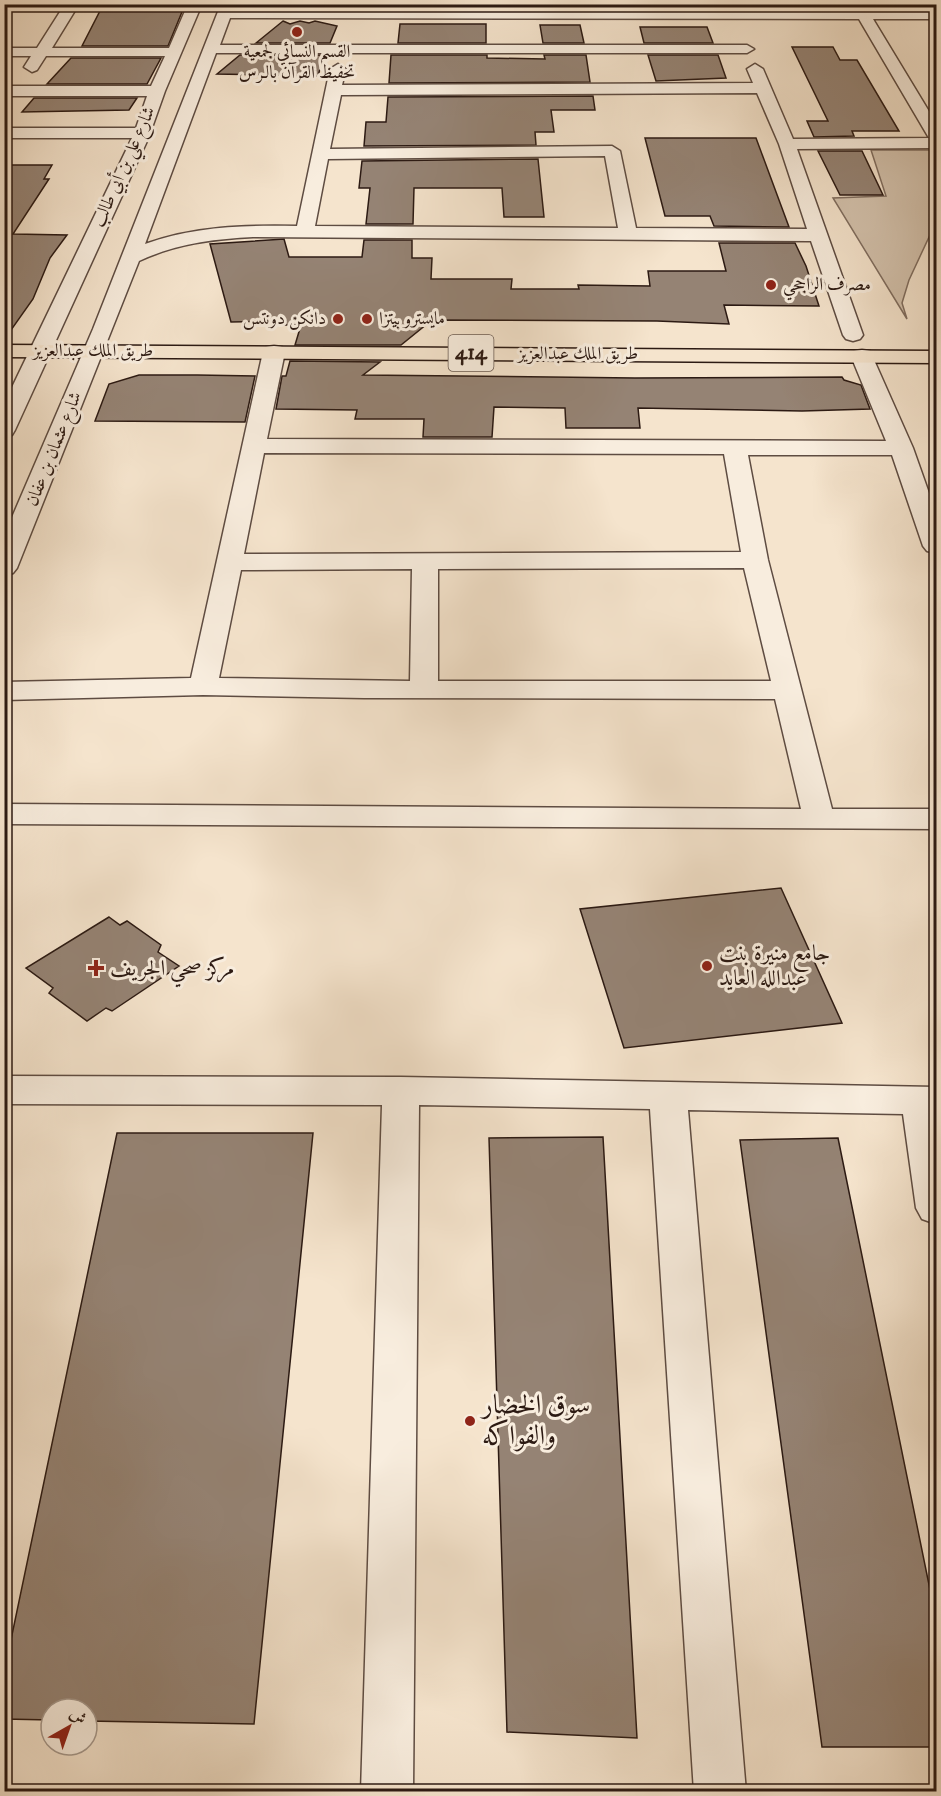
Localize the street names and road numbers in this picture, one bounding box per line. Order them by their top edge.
street label: شارع علي بن أبي طالب [85,102,165,233]
road number: 414 [448,335,494,371]
street label: طريق الملك عبدالعزيز [31,340,153,362]
street label: طريق الملك عبدالعزيز [516,343,638,365]
street label: شارع عثمان بن عفان [21,388,90,511]

